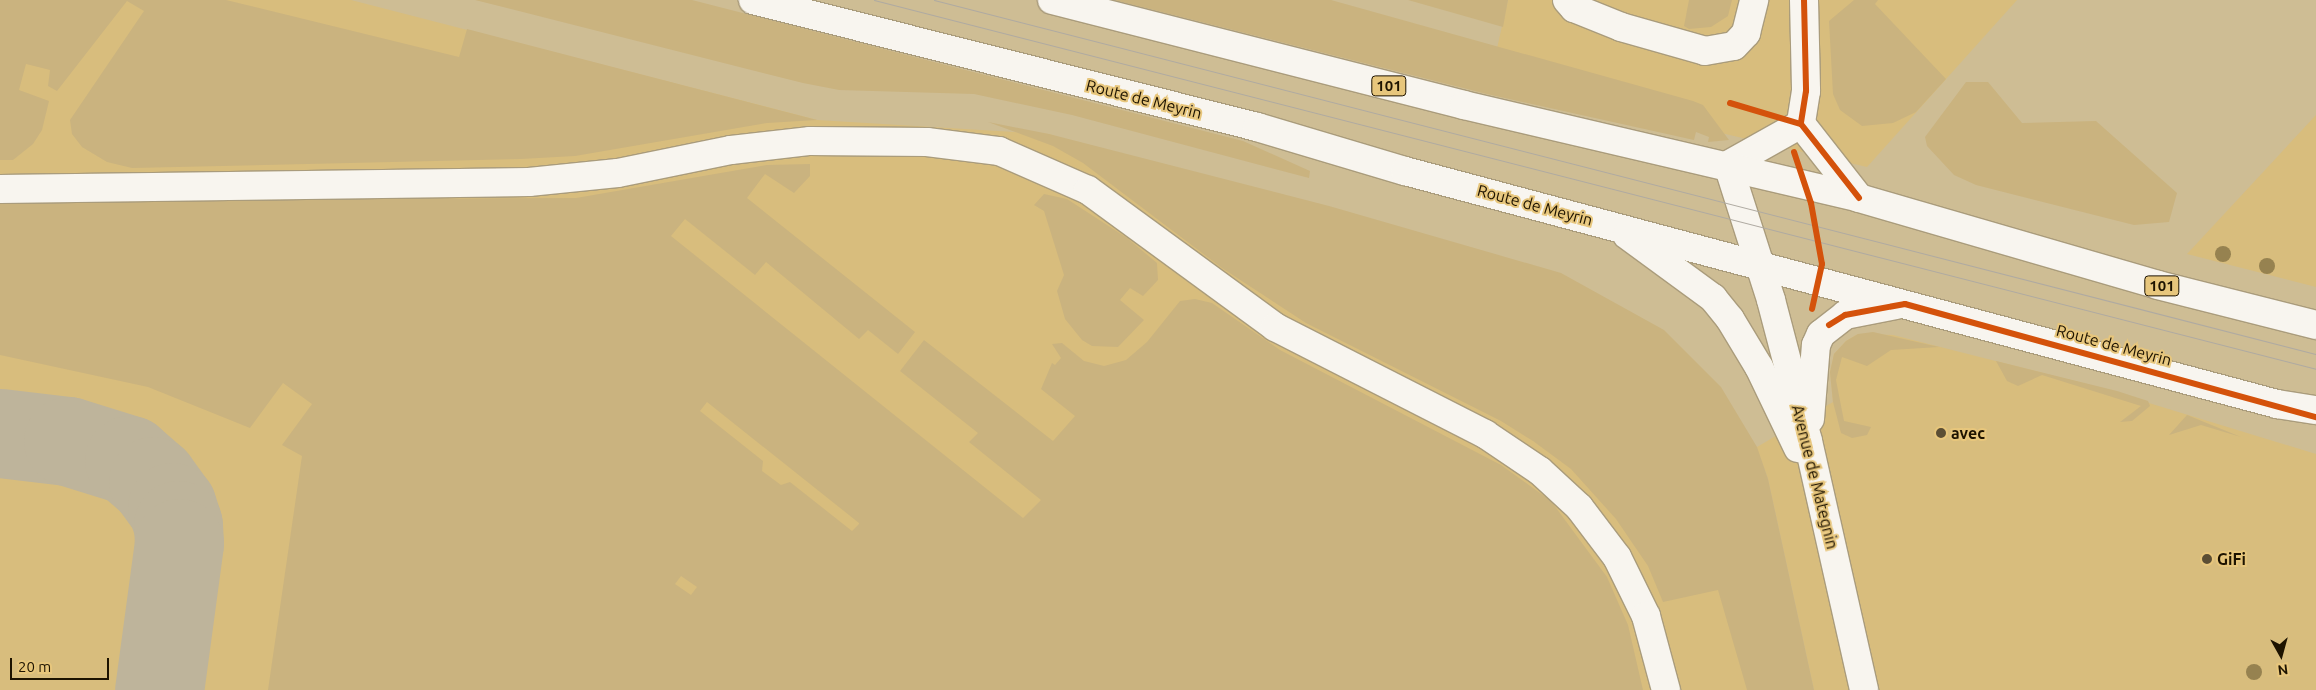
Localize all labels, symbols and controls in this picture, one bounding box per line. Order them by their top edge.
road number: 101 [1370,74,1408,98]
street label: Route de Meyrin [1084,75,1204,123]
street label: Route de Meyrin [1475,180,1595,230]
road number: 101 [2143,274,2181,298]
street label: Route de Meyrin [2054,320,2174,370]
street label: Avenue de Mategnin [1788,403,1842,551]
place label: avec [1951,423,1985,443]
marker: avec [1935,427,1947,439]
place label: GiFi [2217,549,2246,569]
marker: GiFi [2201,553,2213,565]
north arrow [2256,630,2306,680]
scale bar [12,648,111,680]
text: 20 m [18,658,51,675]
text: N [2277,661,2289,678]

